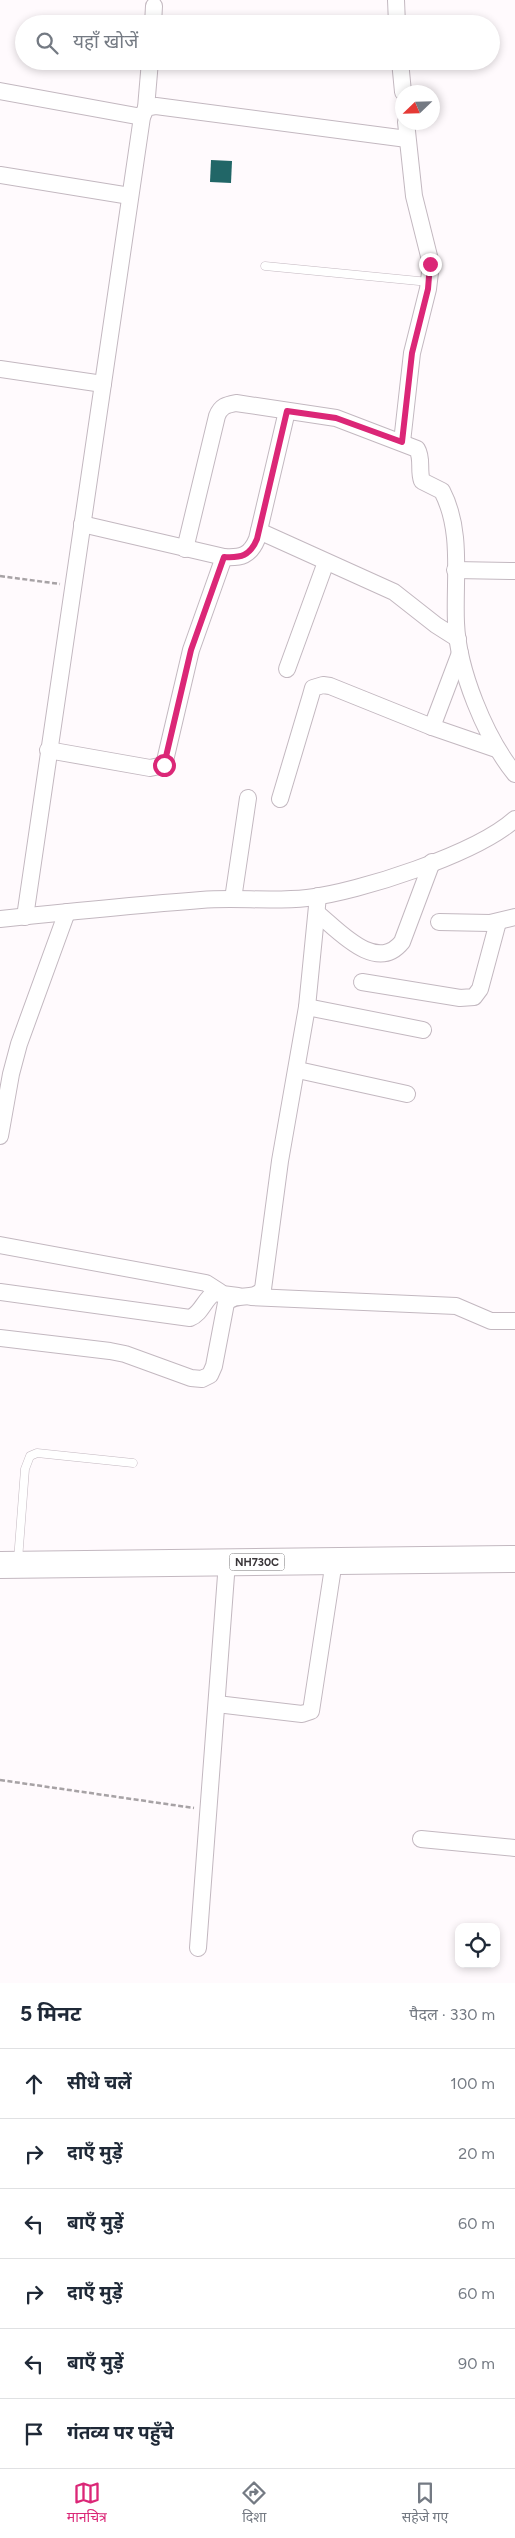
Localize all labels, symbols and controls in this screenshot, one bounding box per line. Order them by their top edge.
search box [15,15,500,70]
icon: search [33,29,61,57]
text: यहाँ खोजें [73,30,138,53]
north arrow [395,85,440,130]
route end [419,253,442,276]
route start [153,754,176,777]
road number: NH730C [230,1554,284,1570]
map controls [455,1923,500,1968]
button: locate [455,1923,500,1968]
text: 5 मिनट [20,2001,81,2026]
text: पैदल · 330 m [409,2005,495,2024]
icon: ahead [20,2070,48,2098]
text: सीधे चलें [67,2071,131,2094]
text: 100 m [450,2074,495,2093]
icon: right [20,2140,48,2168]
text: दाएँ मुड़ें [67,2141,123,2164]
text: 20 m [458,2144,495,2163]
icon: left [20,2210,48,2238]
text: बाएँ मुड़ें [67,2211,124,2234]
text: 60 m [458,2214,495,2233]
icon: right [20,2280,48,2308]
text: दाएँ मुड़ें [67,2281,123,2304]
text: 60 m [458,2284,495,2303]
icon: left [20,2350,48,2378]
text: बाएँ मुड़ें [67,2351,124,2374]
text: 90 m [458,2354,495,2373]
icon: arrive [20,2420,48,2448]
text: गंतव्य पर पहुँचे [67,2421,174,2444]
tab: मानचित्र [67,2479,107,2528]
tab: दिशा [240,2479,268,2528]
tab: सहेजे गए [402,2479,448,2528]

